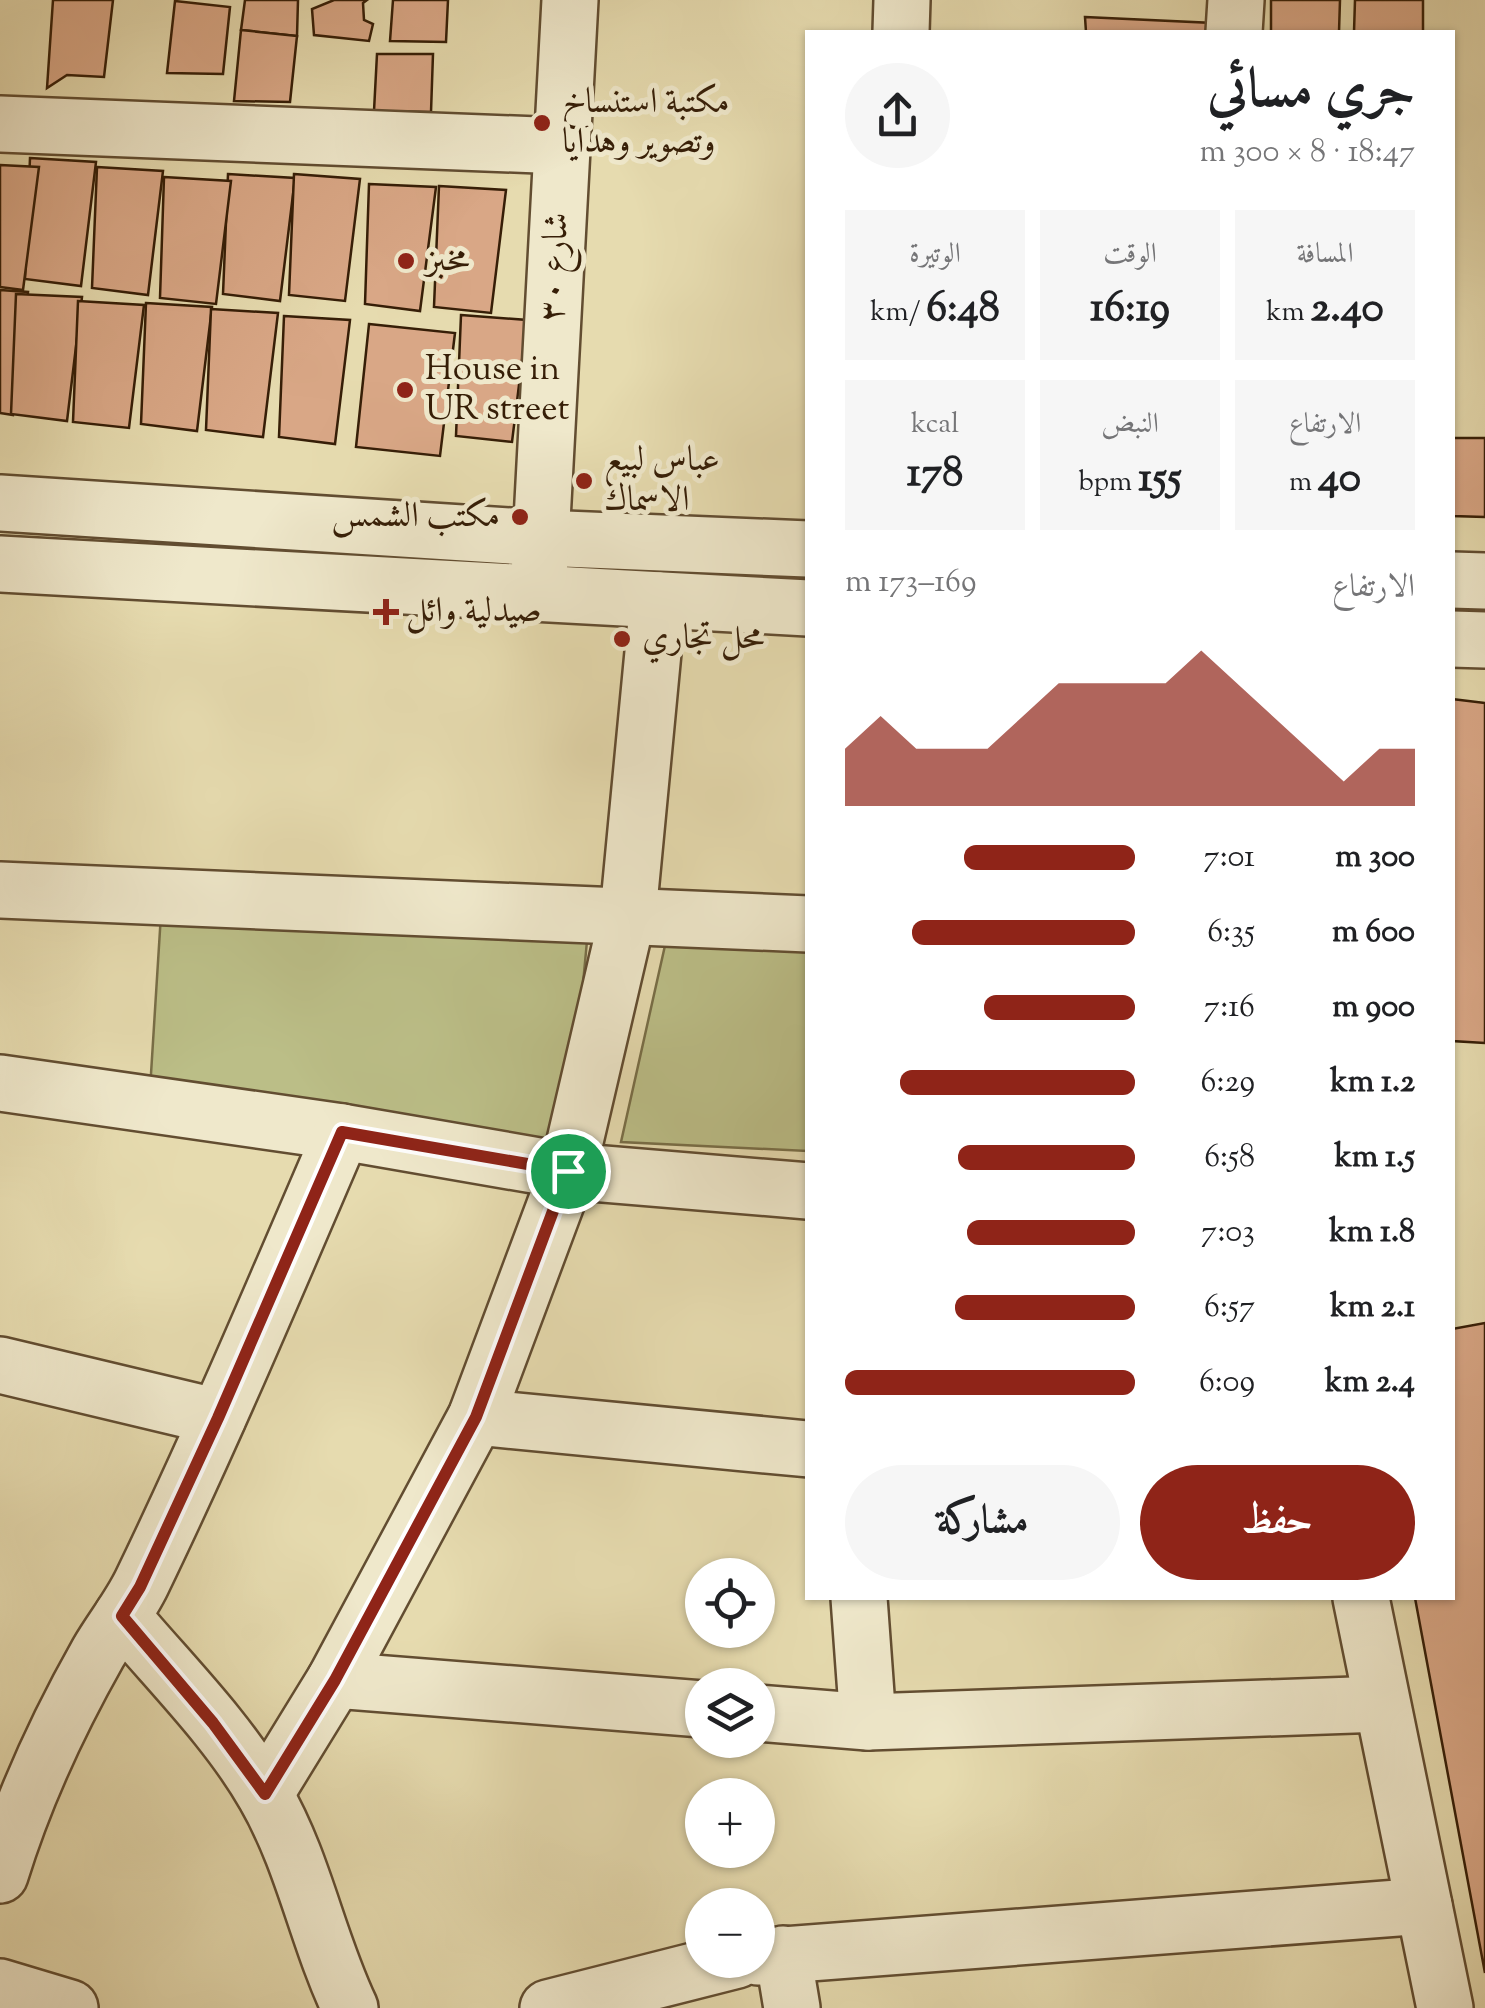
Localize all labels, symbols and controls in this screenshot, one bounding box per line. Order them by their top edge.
text: جري مسائي [1207,53,1415,132]
button: share [845,63,950,168]
place label: مكتبة استنساخ وتصوير وهدايا [562,78,730,169]
marker: مكتبة استنساخ وتصوير وهدايا [531,112,553,134]
text: 18:47 · 8 × 300 m [1200,130,1415,176]
street label: شارع ٣٠ [528,211,584,323]
text: الوتيرة [909,235,961,275]
text: الوقت [1103,235,1157,275]
text: المسافة [1296,235,1354,275]
place label: مخبز [423,236,470,287]
marker: مخبز [395,250,417,272]
text: 6:48 [926,280,1000,340]
text: 16:19 [1090,280,1170,340]
text: 2.40 [1311,280,1384,340]
text: /km [870,293,926,333]
text: km [1266,293,1311,333]
place label: House in UR street [425,345,569,436]
marker: House in UR street [394,379,416,401]
text: kcal [911,405,959,445]
text: النبض [1101,405,1159,445]
text: الارتفاع [1289,405,1361,445]
place label: عباس لبيع الاسماك [604,436,720,527]
text: 178 [907,445,963,505]
text: 155 [1138,450,1182,510]
text: 40 [1318,450,1361,510]
text: bpm [1078,463,1138,503]
text: m [1289,463,1318,503]
marker: عباس لبيع الاسماك [573,470,595,492]
place label: مكتب الشمس [331,492,500,543]
marker: مكتب الشمس [509,506,531,528]
text: 169–173 m [845,560,977,606]
text: الارتفاع [1332,565,1415,611]
place label: صيدلية وائل [406,587,542,638]
marker: صيدلية وائل [375,601,397,623]
place label: محل تجاري [642,614,764,665]
marker: محل تجاري [611,628,633,650]
text: 7:01 [1203,835,1255,881]
text: 300 m [1335,835,1415,881]
text: 6:35 [1207,910,1255,956]
text: 600 m [1332,910,1415,956]
text: 7:16 [1204,985,1255,1031]
text: 900 m [1332,985,1415,1031]
text: 6:29 [1201,1060,1255,1106]
text: 1.2 km [1330,1060,1415,1106]
pin [526,1129,611,1214]
text: 6:58 [1204,1135,1255,1181]
text: 1.5 km [1334,1135,1415,1181]
icon: arrive [541,1144,596,1199]
text: 7:03 [1201,1210,1255,1256]
text: 1.8 km [1329,1210,1415,1256]
text: 6:57 [1204,1285,1255,1331]
text: 2.1 km [1330,1285,1415,1331]
text: 6:09 [1199,1360,1255,1406]
text: 2.4 km [1325,1360,1415,1406]
button: مشاركة [845,1465,1120,1580]
button: حفظ [1140,1465,1415,1580]
map controls [685,1558,775,1978]
button: locate [685,1558,775,1648]
button: layers [685,1668,775,1758]
button: + [685,1778,775,1868]
button: − [685,1888,775,1978]

